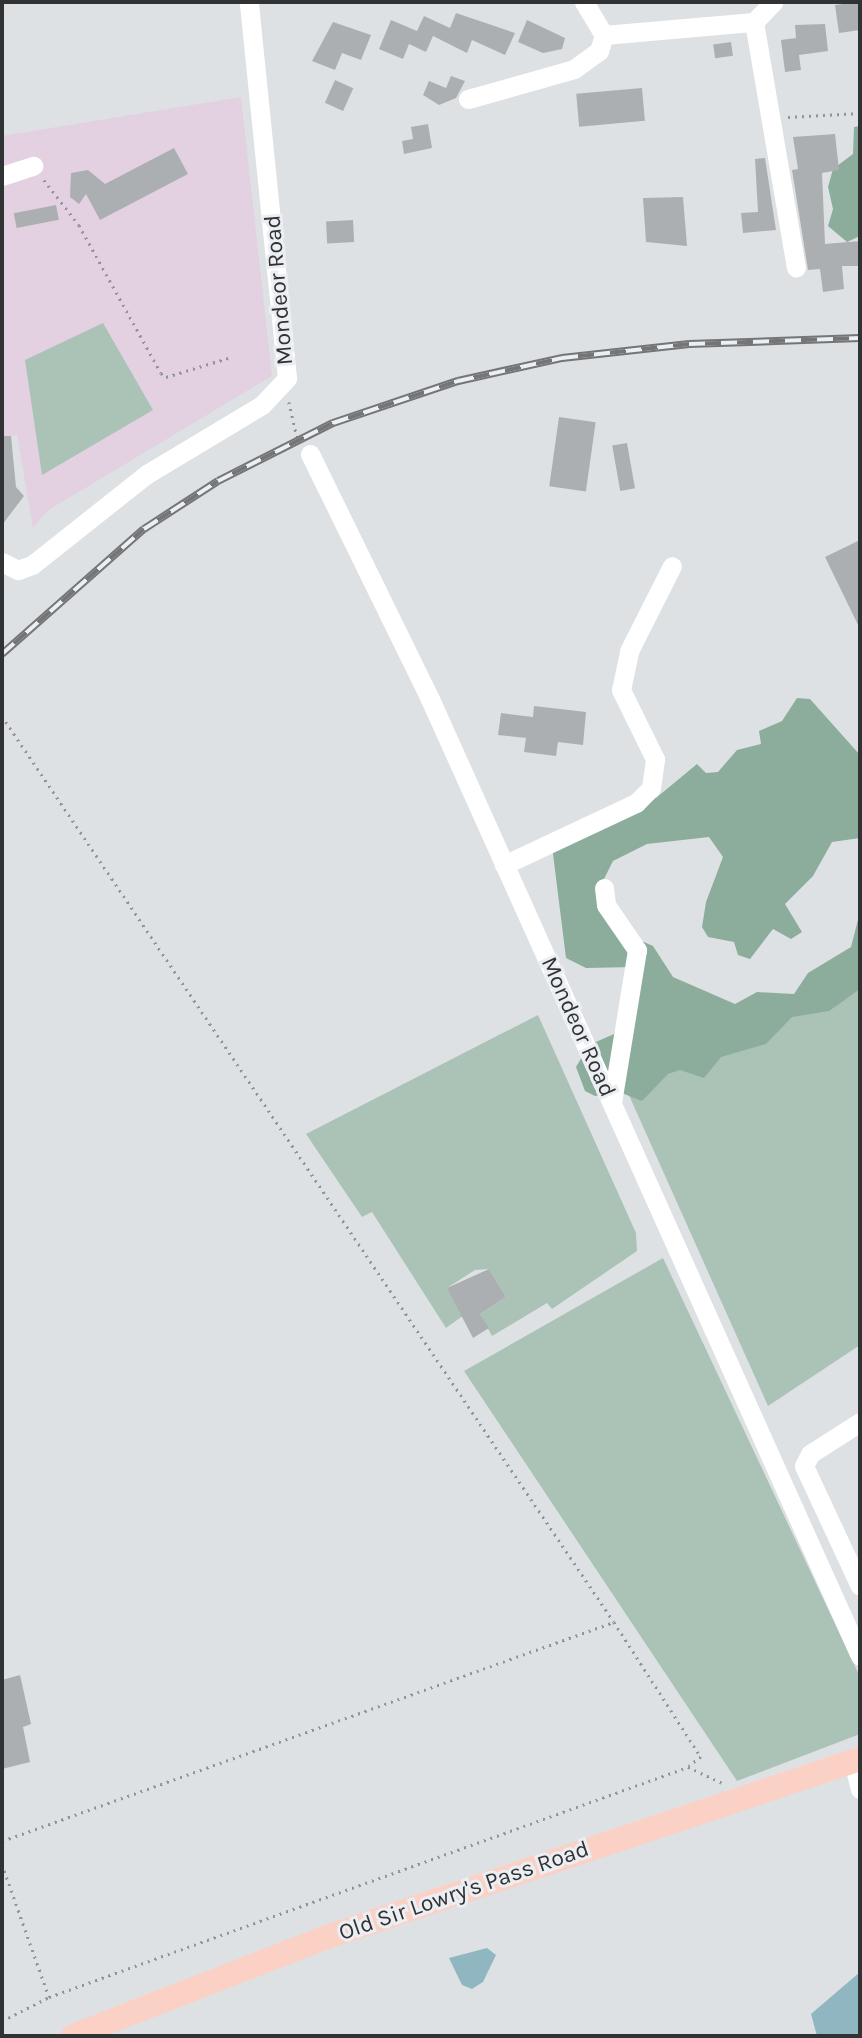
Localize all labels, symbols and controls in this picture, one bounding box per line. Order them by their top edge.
street label: Mondeor Road [259,214,299,366]
street label: Mondeor Road [535,953,621,1101]
street label: Old Sir Lowry's Pass Road [335,1835,593,1947]

